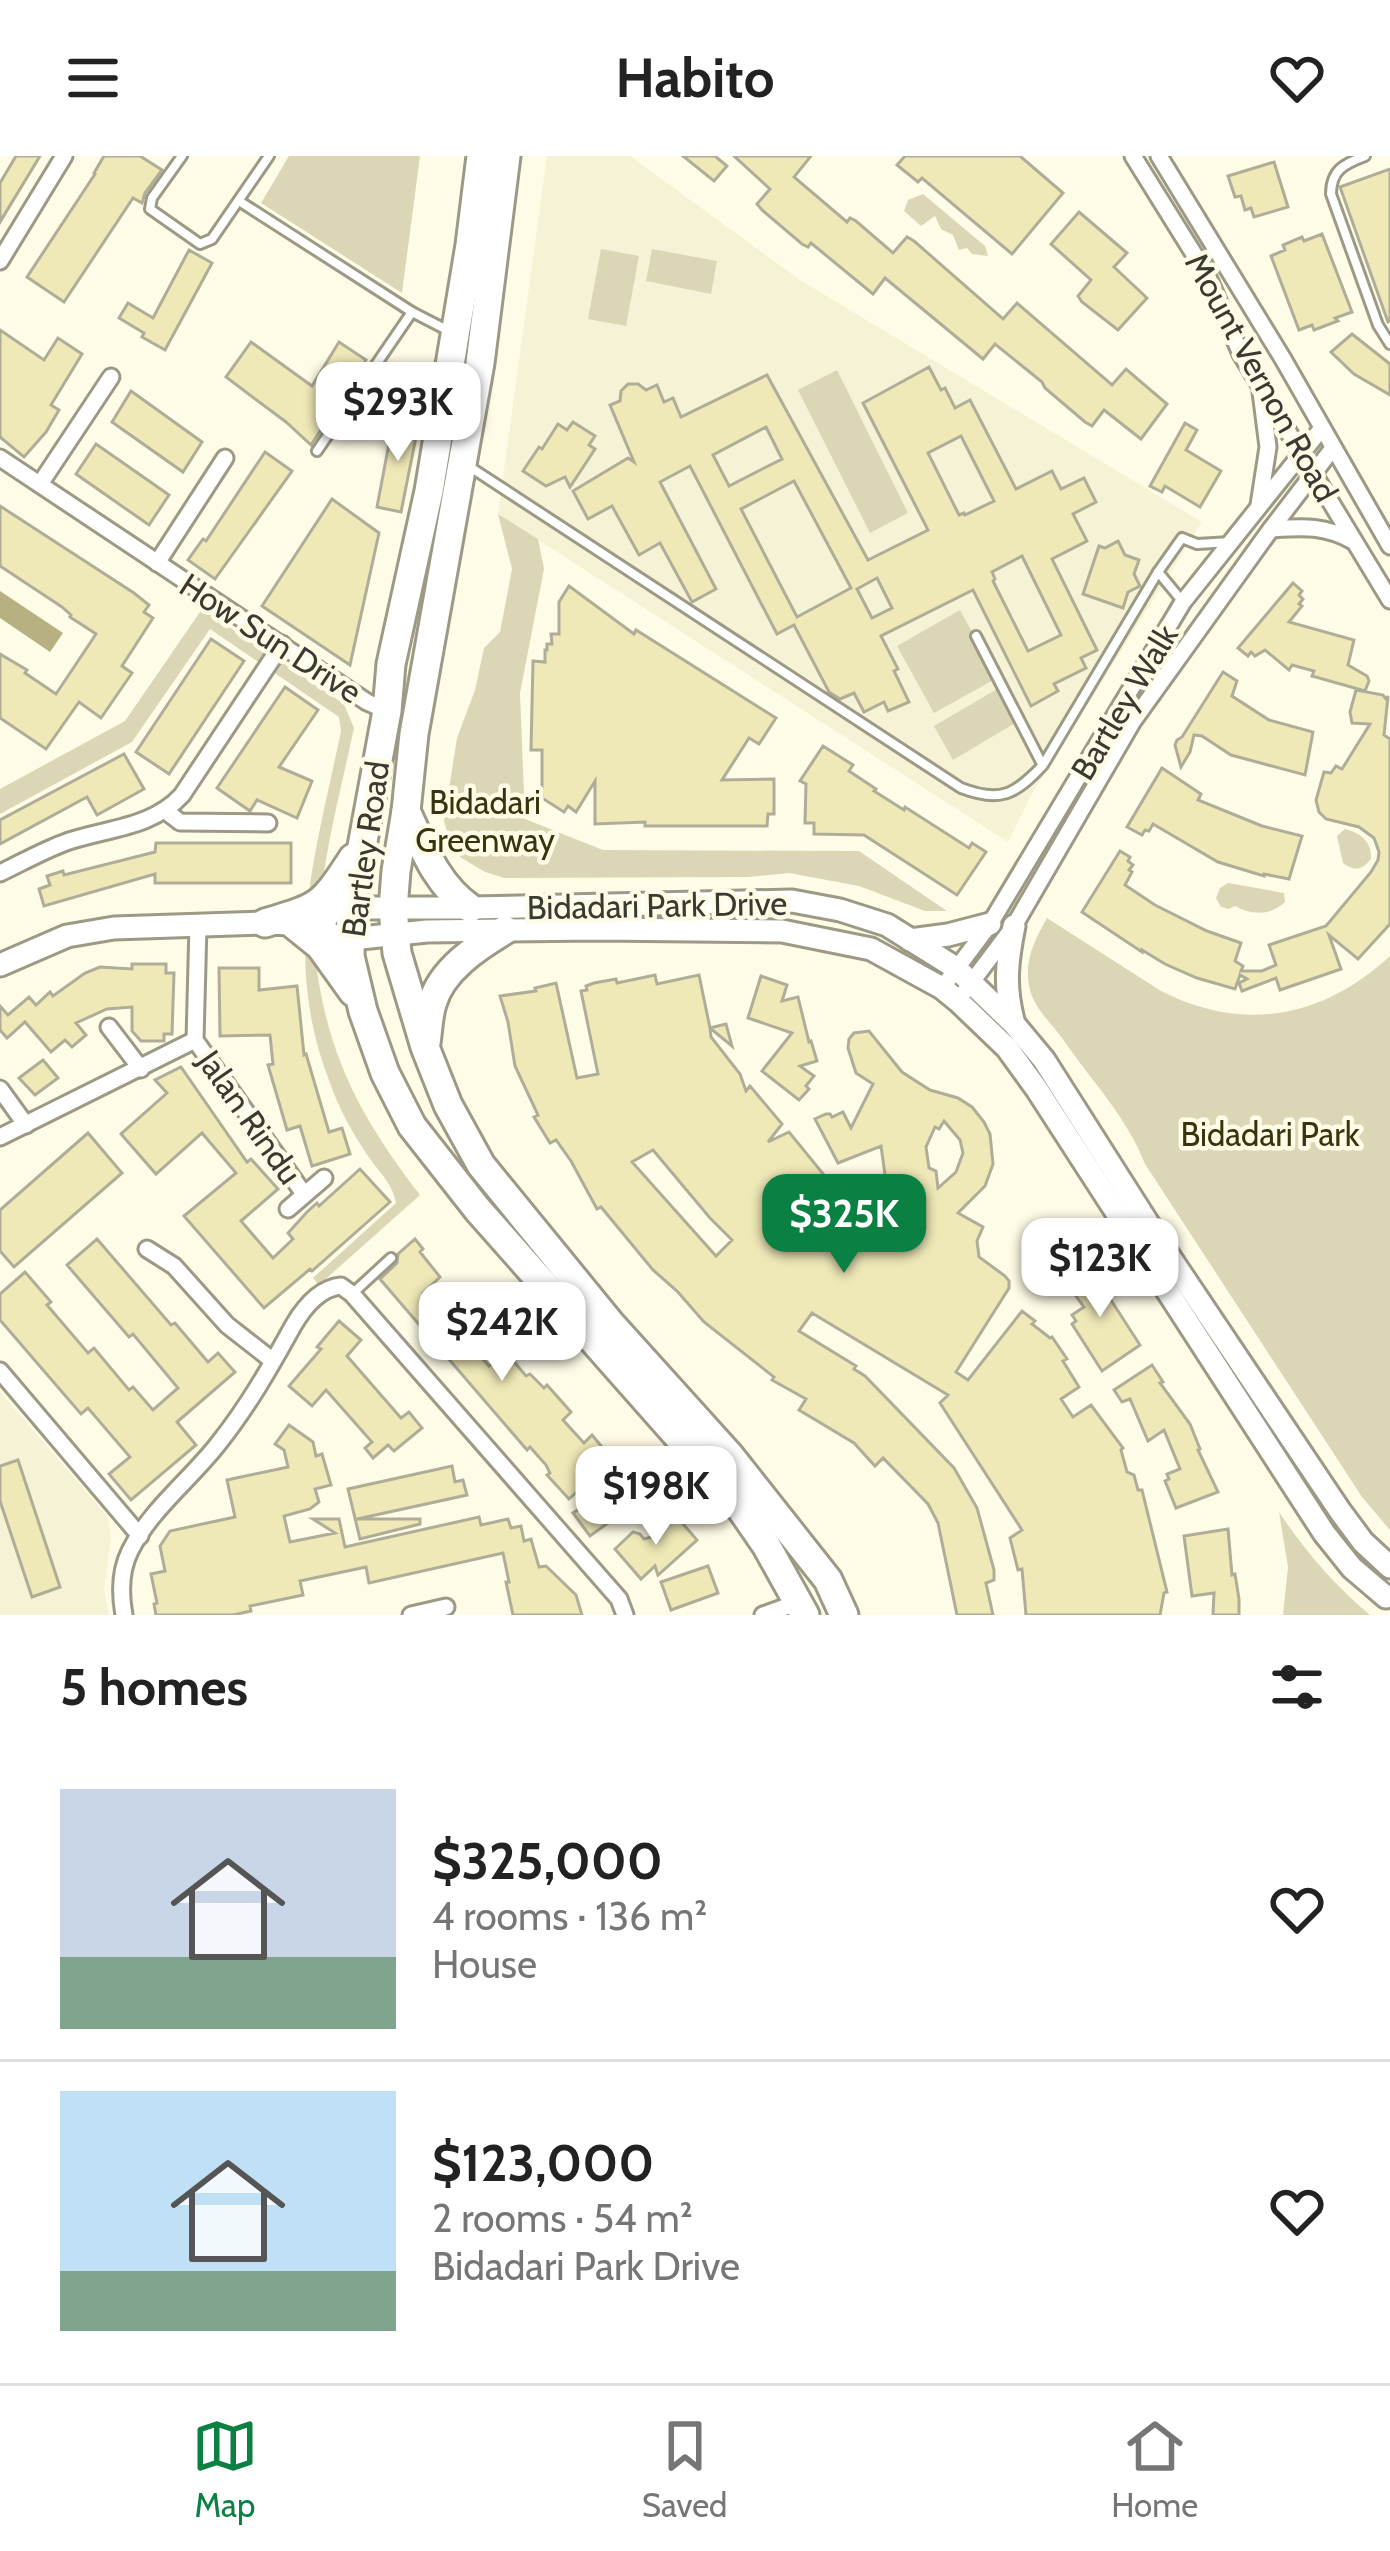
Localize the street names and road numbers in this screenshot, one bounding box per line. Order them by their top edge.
street label: Mount Vernon Road [1177,246,1347,508]
street label: How Sun Drive [173,564,369,712]
street label: Bartley Walk [1062,617,1186,787]
street label: Bartley Road [333,759,397,939]
street label: Bidadari Park Drive [526,883,788,927]
street label: Jalan Rindu [189,1042,311,1192]

